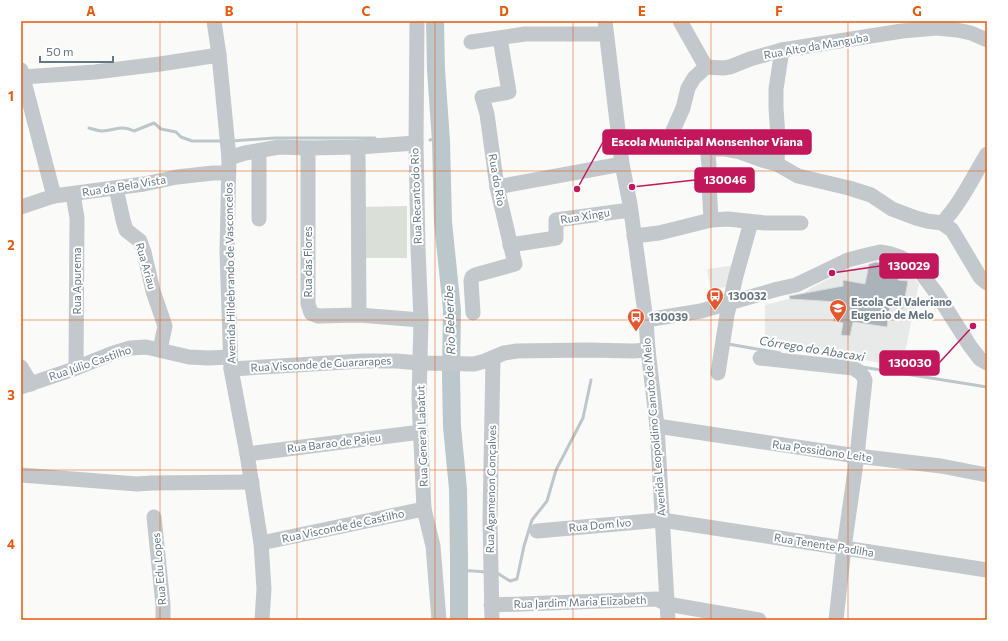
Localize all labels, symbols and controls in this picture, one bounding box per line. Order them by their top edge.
text: A [86,3,96,19]
text: B [225,3,234,19]
text: C [362,3,371,19]
text: D [499,3,509,19]
text: E [638,3,646,19]
text: F [775,3,783,19]
text: G [912,3,922,19]
street label: Rua Alto da Manguba [763,30,869,61]
scale bar [40,38,113,64]
text: 50 m [46,44,74,58]
text: 1 [8,88,14,104]
callout: Escola Municipal Monsenhor Viana [603,130,811,154]
text: Escola Municipal Monsenhor Viana [611,134,803,148]
street label: Rua Recanto do Rio [407,147,424,244]
street label: Rua do Rio [486,153,509,208]
callout: 130046 [695,168,754,192]
street label: Rua da Bela Vista [81,172,167,199]
text: 130046 [703,172,747,186]
street label: Avenida Hildebrando de Vasconcelos [221,182,238,364]
street label: Rua Xingu [559,205,611,226]
street label: Rua das Flores [301,226,314,298]
text: 2 [7,237,15,253]
street label: Rua Ariau [134,241,159,291]
street label: Rua Apurema [70,248,83,314]
callout: 130029 [880,254,938,278]
text: 130029 [888,258,930,272]
water label: Rio Beberibe [441,284,457,355]
bus stop icon: 130032 [705,286,725,311]
place label: 130032 [728,289,767,302]
place label: Escola Cel Valeriano Eugenio de Melo [851,295,952,321]
school or university icon: Escola Cel Valeriano Eugenio de Melo [828,298,848,323]
bus stop icon: 130039 [626,307,646,332]
place label: 130039 [649,310,688,323]
water label: Córrego do Abacaxi [758,333,867,363]
street label: Avenida Leopoldino Canuto de Melo [639,337,668,517]
street label: Rua Júlio Castilho [47,342,133,384]
callout: 130030 [880,351,939,375]
street label: Rua Visconde de Guararapes [250,353,392,374]
text: 130030 [888,355,932,369]
street label: Rua General Labatut [413,384,430,487]
text: 3 [7,387,15,403]
street label: Rua Agamenon Gonçalves [483,425,498,553]
street label: Rua Barao de Pajeu [286,430,382,455]
street label: Rua Possidono Leite [771,437,873,464]
street label: Rua Visconde de Castilho [281,506,406,545]
street label: Rua Dom Ivo [568,515,632,534]
street label: Rua Tenente Padilha [773,530,875,559]
street label: Rua Edu Lopes [149,532,168,606]
text: 4 [7,536,15,552]
street label: Rua Jardim Maria Elizabeth [513,593,647,611]

